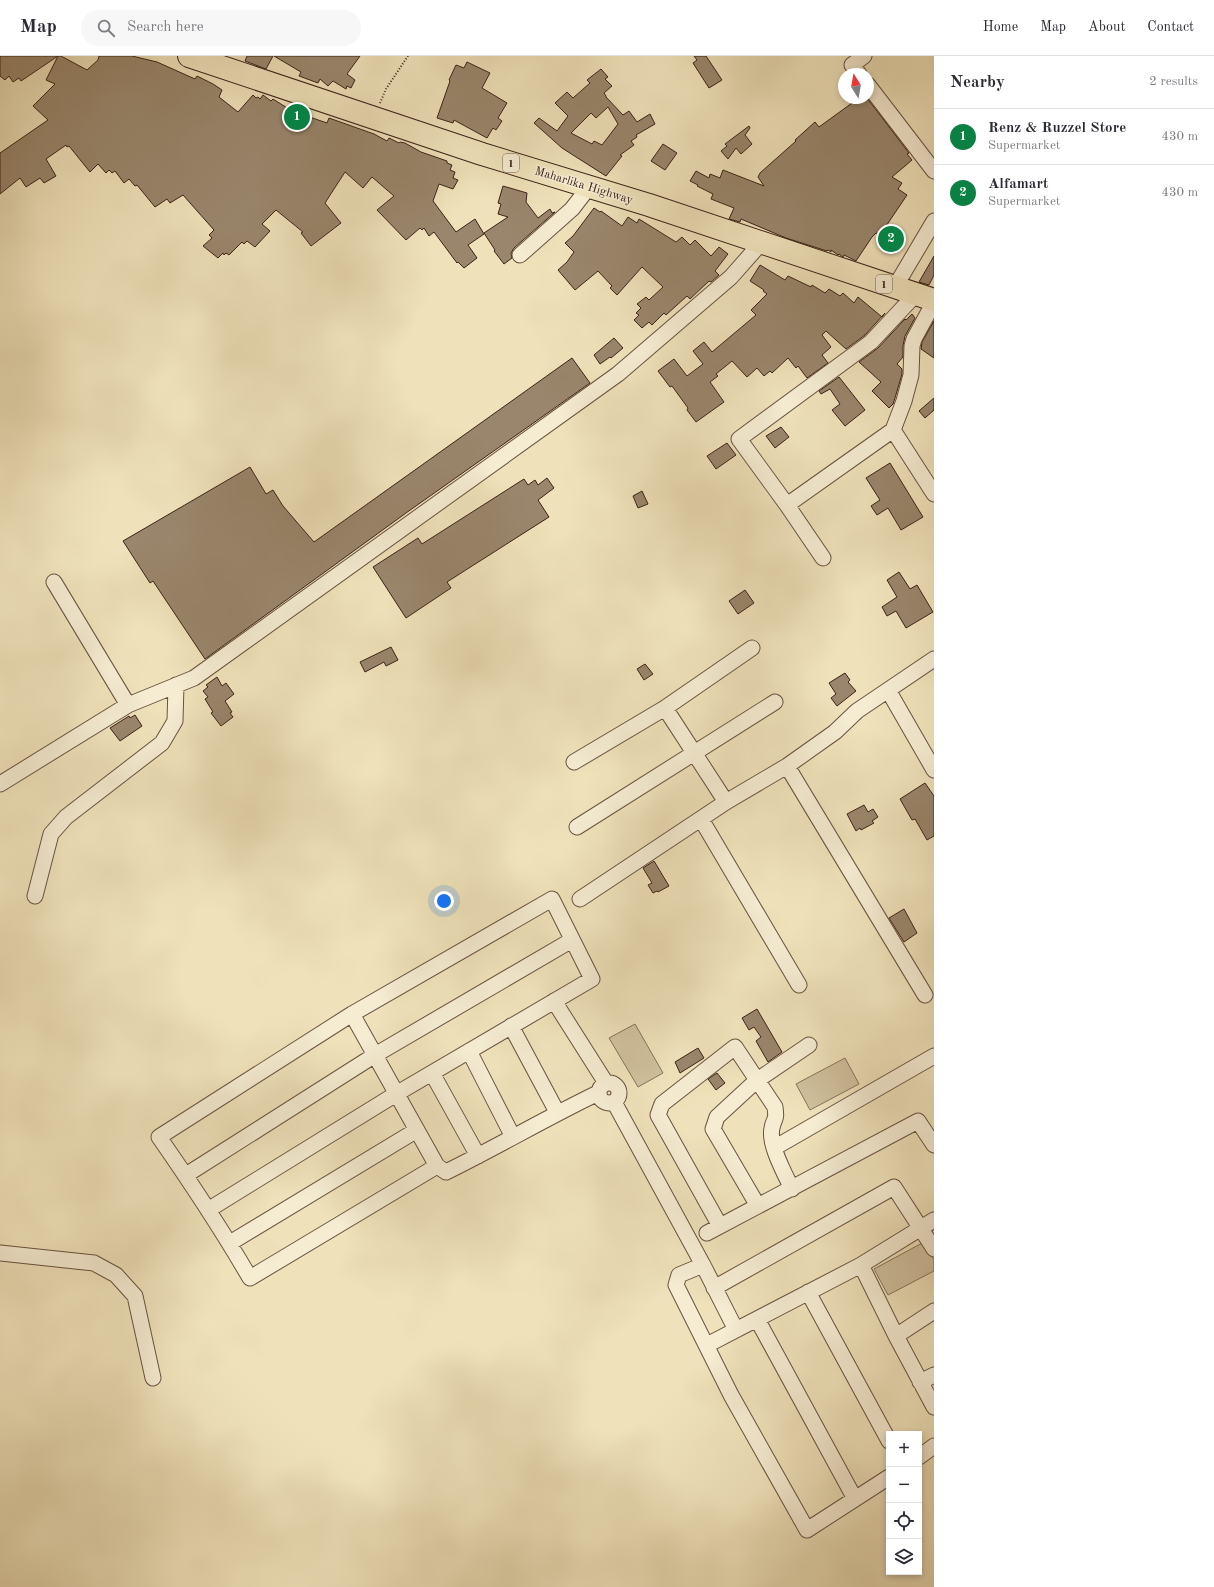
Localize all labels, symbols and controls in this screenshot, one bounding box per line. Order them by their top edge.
search box [81,10,361,46]
icon: search [95,17,117,39]
text: Map [20,18,57,37]
text: Search here [127,20,204,35]
text: Home [983,20,1018,34]
text: Map [1040,20,1066,34]
text: About [1088,20,1125,34]
text: Contact [1147,20,1194,34]
north arrow [838,68,874,104]
text: Nearby [950,74,1005,91]
text: 2 results [1149,75,1198,88]
pin: 1 [284,102,310,132]
text: Renz & Ruzzel Store [988,121,1126,136]
text: 1 [959,130,967,143]
text: 430 m [1161,130,1198,143]
text: Supermarket [988,139,1060,152]
road number: 1 [503,154,519,172]
street label: Maharlika Highway [533,165,635,207]
text: Alfamart [988,177,1048,192]
text: 2 [959,186,967,199]
text: 430 m [1161,186,1198,199]
text: Supermarket [988,195,1060,208]
pin: 2 [878,224,904,254]
road number: 1 [876,275,892,293]
your location [434,891,454,911]
map controls [886,1431,922,1575]
button: + [886,1431,922,1467]
button: − [886,1467,922,1503]
button: locate [886,1503,922,1539]
button: layers [886,1539,922,1575]

